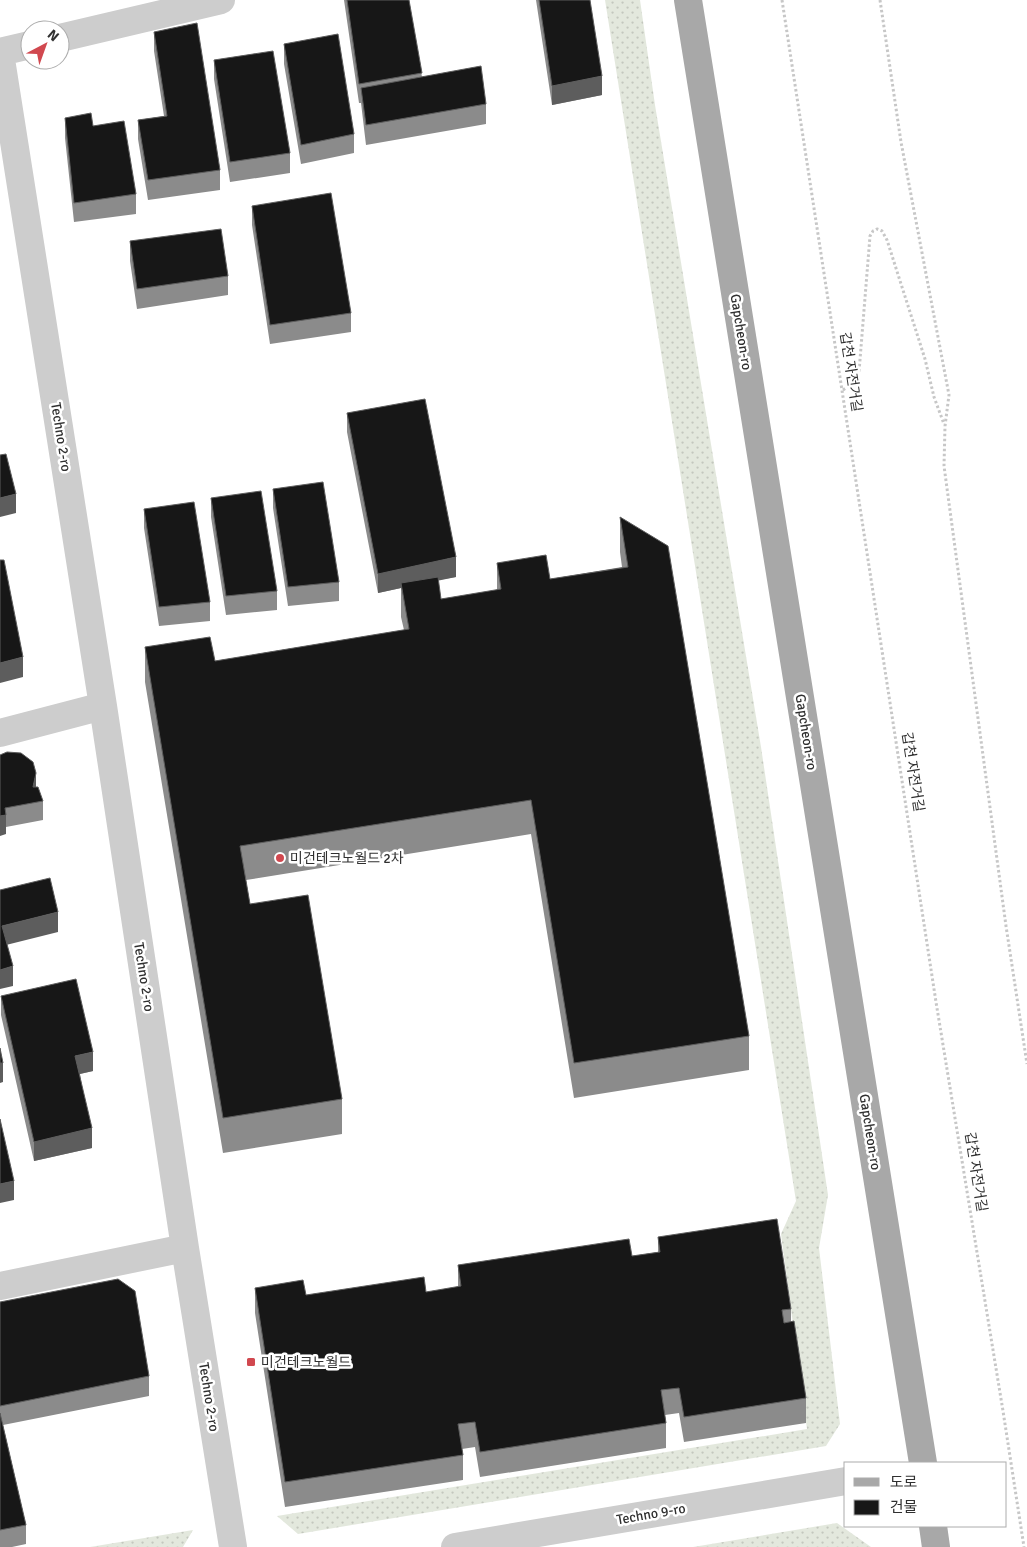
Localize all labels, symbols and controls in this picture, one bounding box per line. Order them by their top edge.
north arrow [20,20,70,70]
text: N [44,26,62,45]
street label: Gapcheon-ro [727,293,755,371]
street label: 갑천 자전거길 [836,331,866,413]
street label: Techno 2-ro [47,401,75,473]
street label: Gapcheon-ro [792,693,820,771]
street label: 갑천 자전거길 [898,731,928,813]
place label: 미건테크노월드 2차 [290,850,404,867]
marker: 미건테크노월드 2차 [274,852,286,864]
street label: Techno 2-ro [130,941,158,1013]
street label: Gapcheon-ro [856,1093,884,1171]
street label: 갑천 자전거길 [961,1131,991,1213]
place label: 미건테크노월드 [261,1354,351,1371]
marker: 미건테크노월드 [245,1356,257,1368]
street label: Techno 2-ro [195,1361,223,1433]
legend [844,1462,1007,1527]
text: 도로 [890,1473,918,1491]
text: 건물 [890,1498,918,1516]
street label: Techno 9-ro [615,1500,687,1528]

